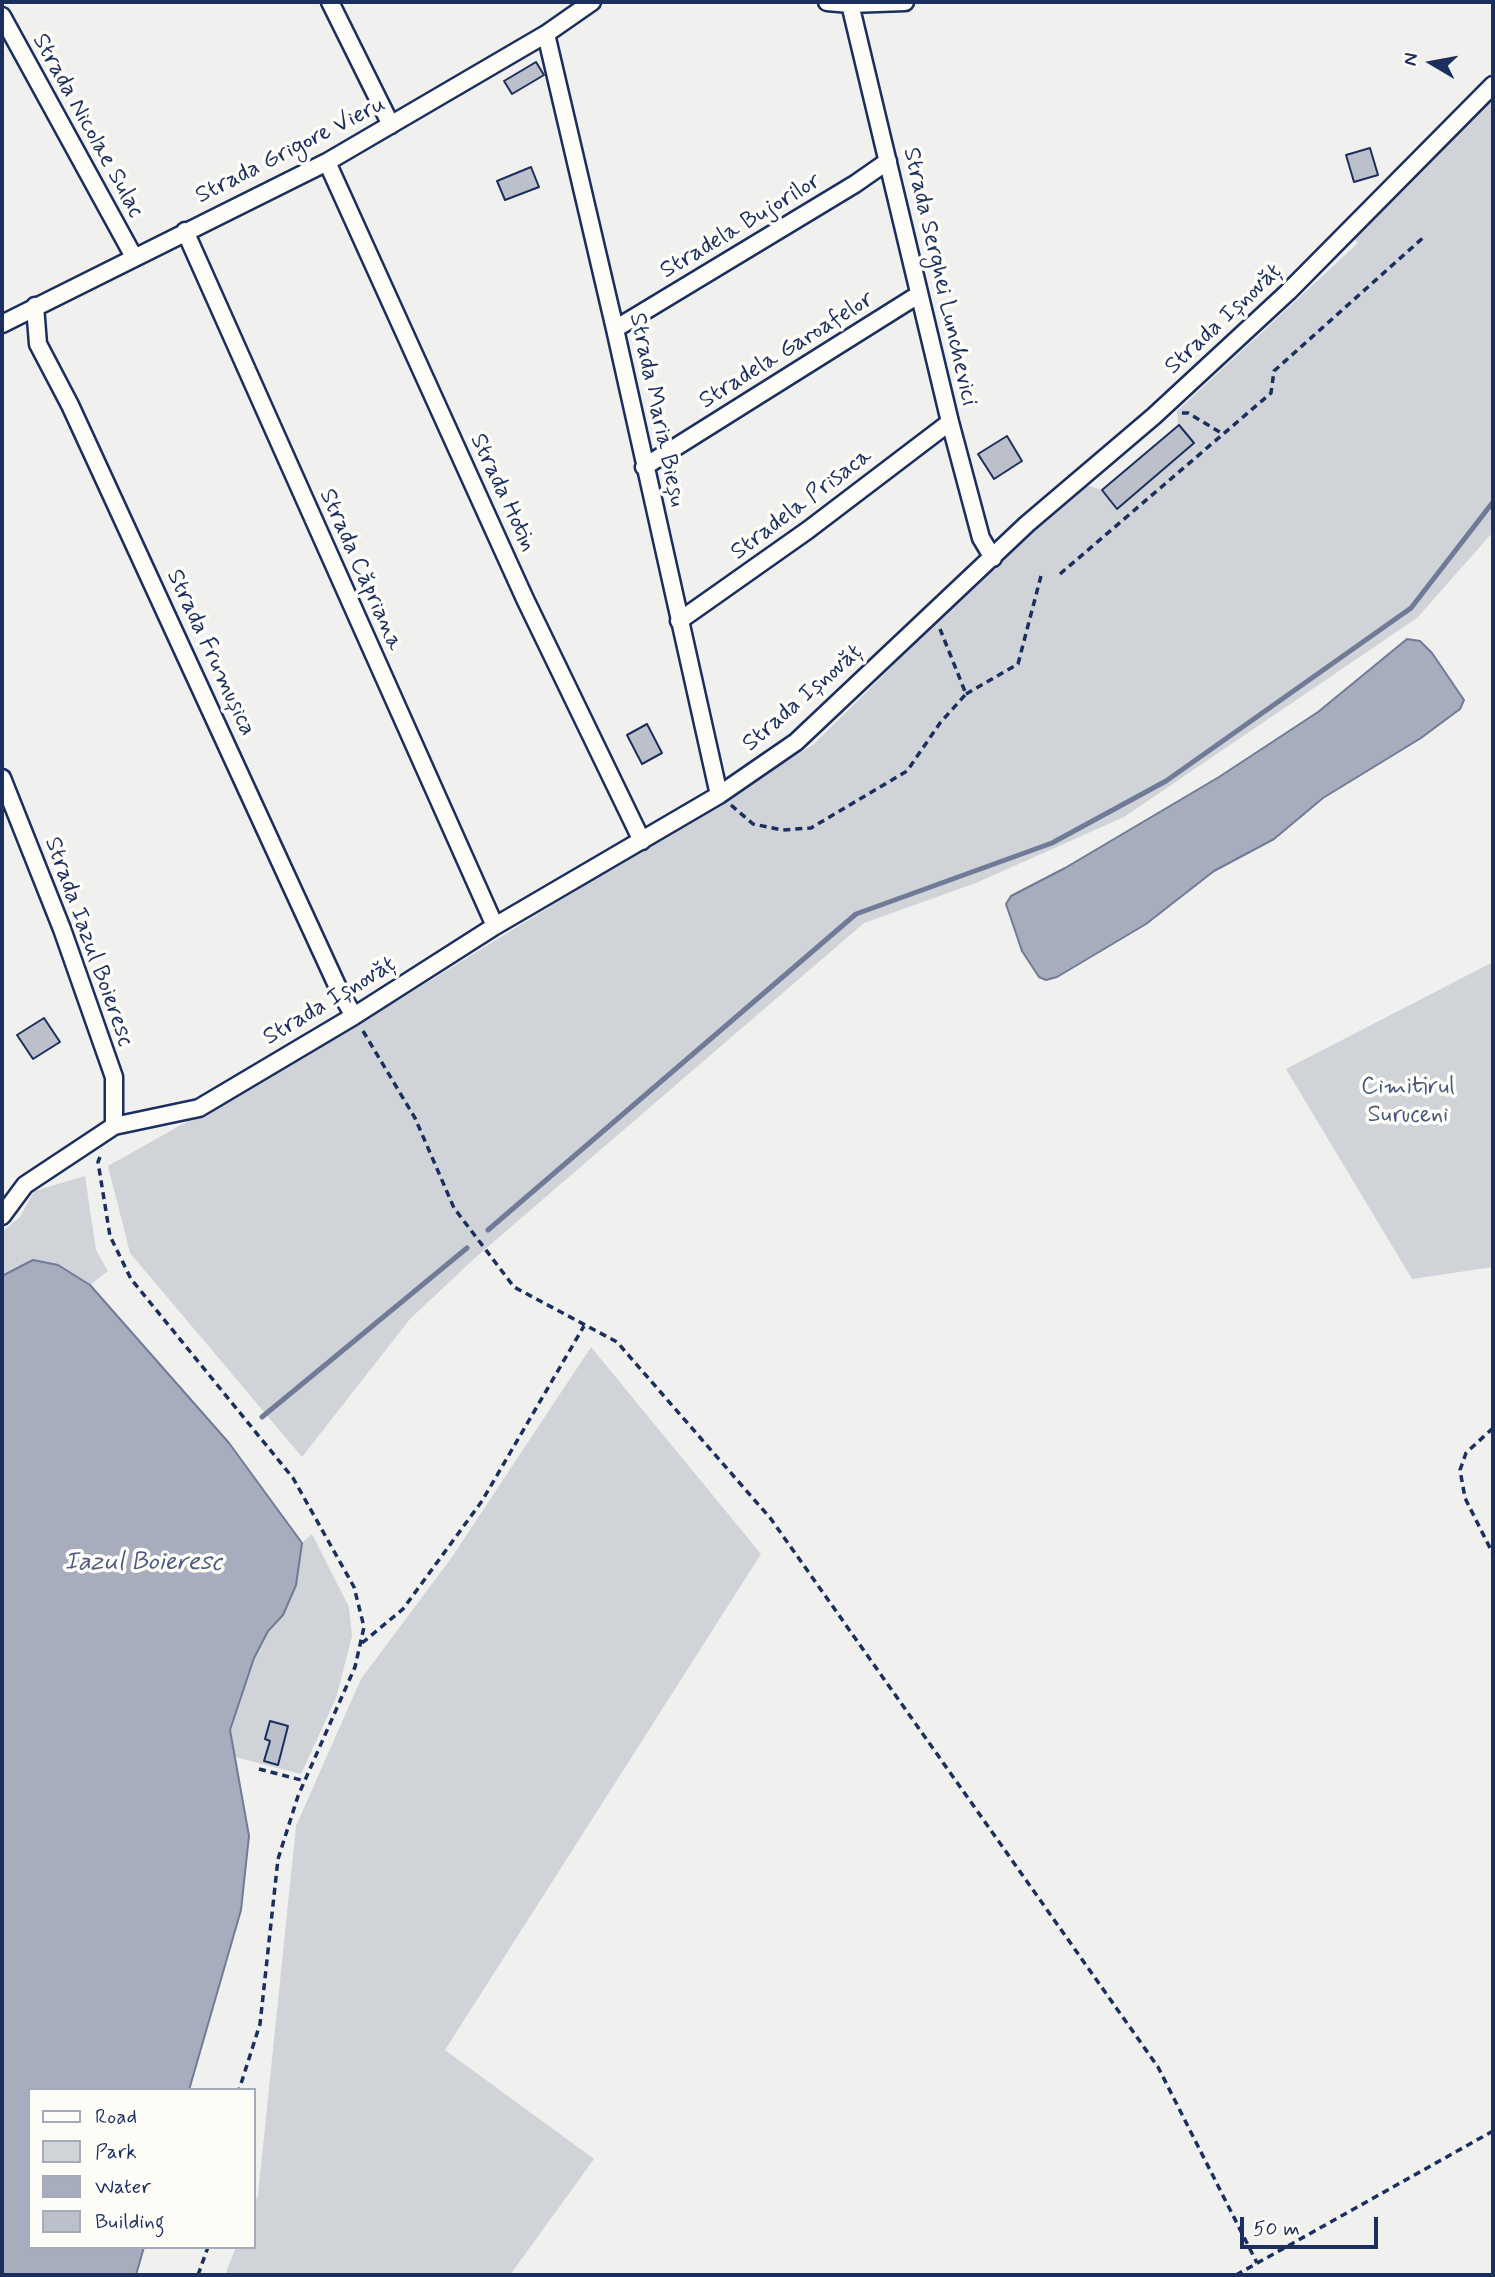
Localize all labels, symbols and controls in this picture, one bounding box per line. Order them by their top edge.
north arrow [1397,28,1467,98]
street label: Strada Nicolae Sulac [24,29,150,223]
text: N [1397,51,1424,68]
street label: Strada Grigore Vieru [191,91,391,211]
street label: Strada Serghei Lunchevici [895,145,983,409]
street label: Stradela Bujorilor [656,168,826,286]
street label: Strada Ișnovăț [1160,259,1288,381]
street label: Stradela Garoafelor [694,286,880,416]
street label: Strada Maria Bieșu [621,310,691,510]
street label: Strada Hotin [462,429,542,557]
street label: Stradela Prisaca [726,443,878,567]
street label: Strada Căpriana [312,485,408,655]
street label: Strada Frumușica [159,565,261,741]
street label: Strada Ișnovăț [737,639,869,759]
street label: Strada Iazul Boieresc [37,833,139,1051]
street label: Strada Ișnovăț [259,951,401,1053]
park label: Cimitirul Suruceni [1361,1074,1455,1130]
water label: Iazul Boieresc [64,1548,222,1580]
legend [28,2088,256,2249]
text: Road [95,2103,137,2131]
text: Park [95,2138,137,2166]
text: Water [95,2173,151,2201]
scale bar [1243,2204,1381,2248]
text: Building [95,2208,165,2236]
text: 50 m [1253,2215,1300,2243]

